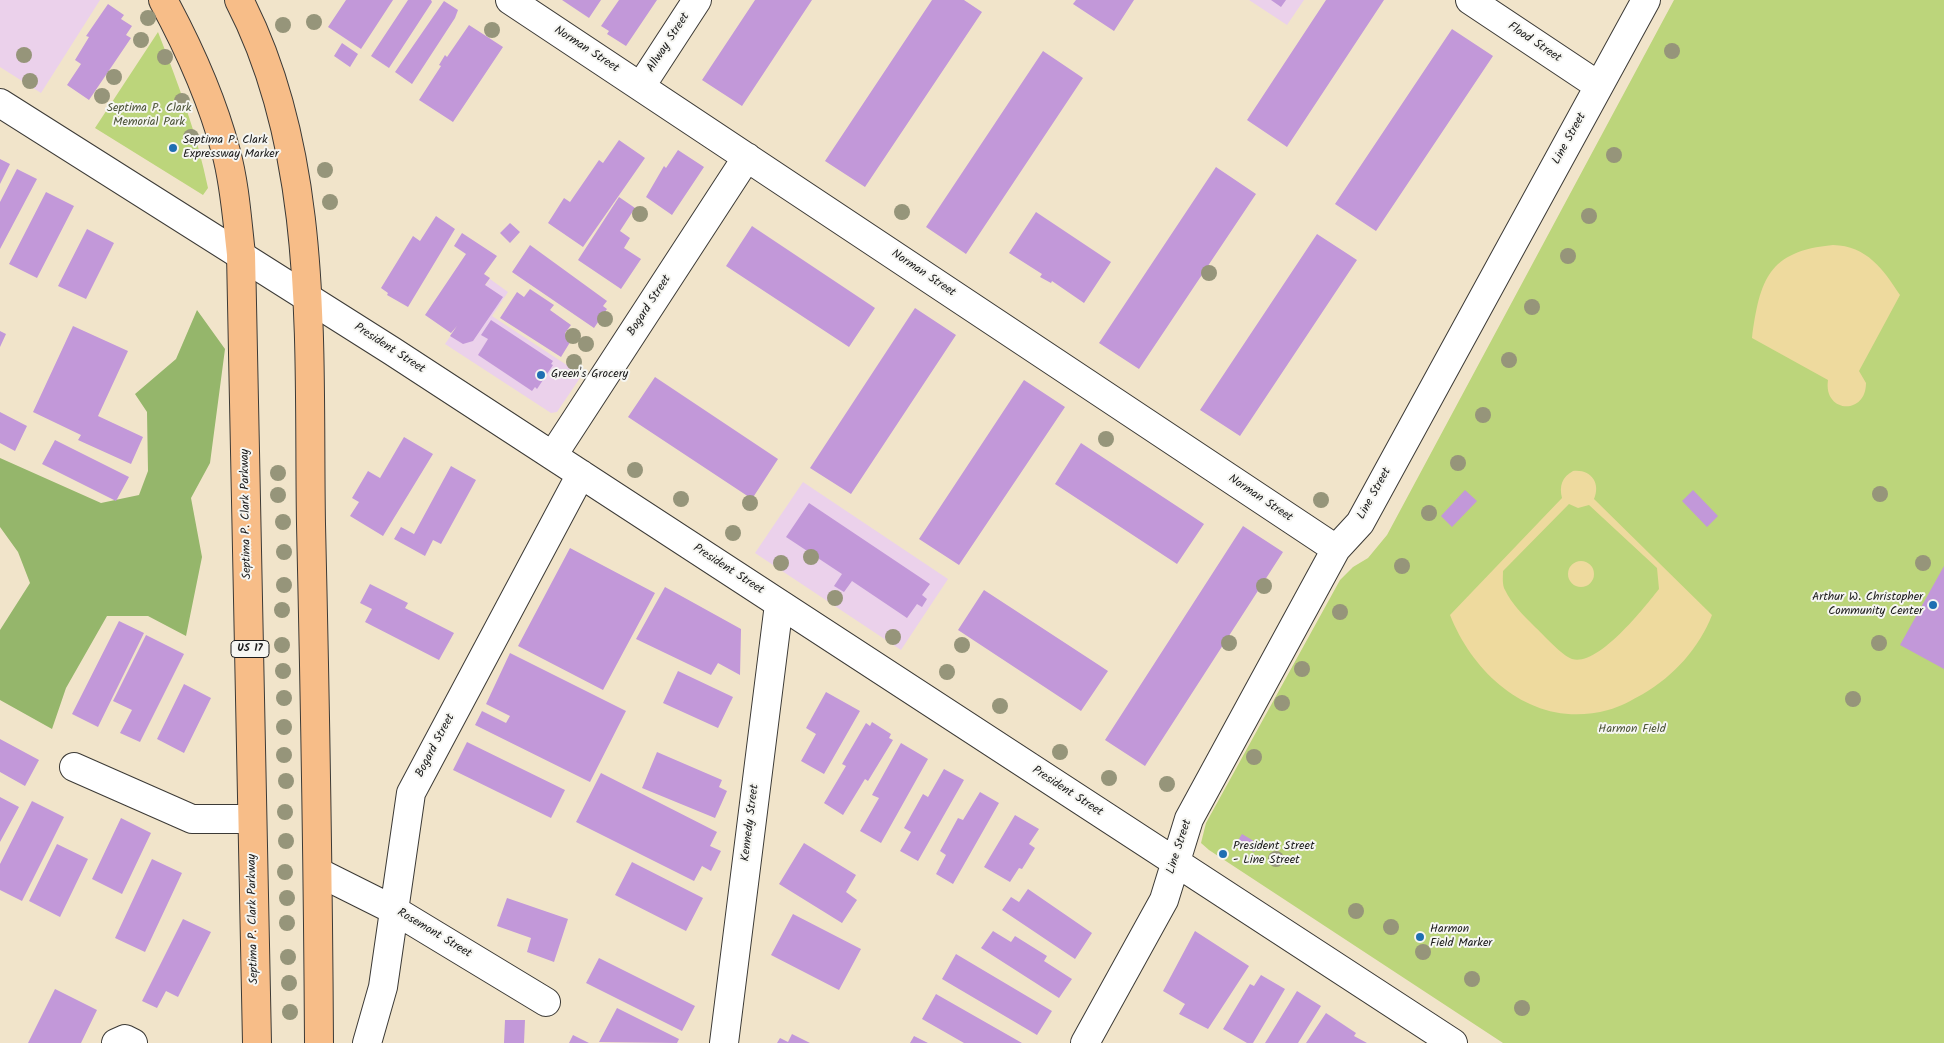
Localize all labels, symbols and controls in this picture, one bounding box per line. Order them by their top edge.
street label: Allway Street [645,11,693,75]
street label: Flood Street [1505,20,1563,66]
street label: Norman Street [551,24,621,76]
park label: Septima P. Clark Memorial Park [107,102,191,130]
street label: Line Street [1550,111,1590,167]
place label: Septima P. Clark Expressway Marker [183,134,279,162]
marker: Septima P. Clark Expressway Marker [167,142,179,154]
street label: Norman Street [888,247,958,301]
street label: Bogard Street [625,273,675,339]
street label: President Street [351,321,427,377]
place label: Green's Grocery [551,368,628,382]
marker: Green's Grocery [535,369,547,381]
street label: Septima P. Clark Parkway [239,449,255,579]
street label: Line Street [1355,466,1395,522]
street label: Norman Street [1225,472,1295,526]
street label: President Street [690,542,766,598]
place label: Arthur W. Christopher Community Center [1812,591,1923,619]
marker: Arthur W. Christopher Community Center [1927,599,1939,611]
road number: US 17 [231,641,269,658]
street label: Bogard Street [413,712,459,780]
park label: Harmon Field [1598,723,1666,737]
street label: President Street [1029,764,1105,820]
street label: Kennedy Street [739,784,763,862]
street label: Line Street [1164,818,1196,876]
place label: President Street - Line Street [1233,840,1315,868]
marker: President Street - Line Street [1217,848,1229,860]
street label: Septima P. Clark Parkway [246,854,262,984]
street label: Rosemont Street [394,906,474,962]
place label: Harmon Field Marker [1430,923,1492,951]
marker: Harmon Field Marker [1414,931,1426,943]

